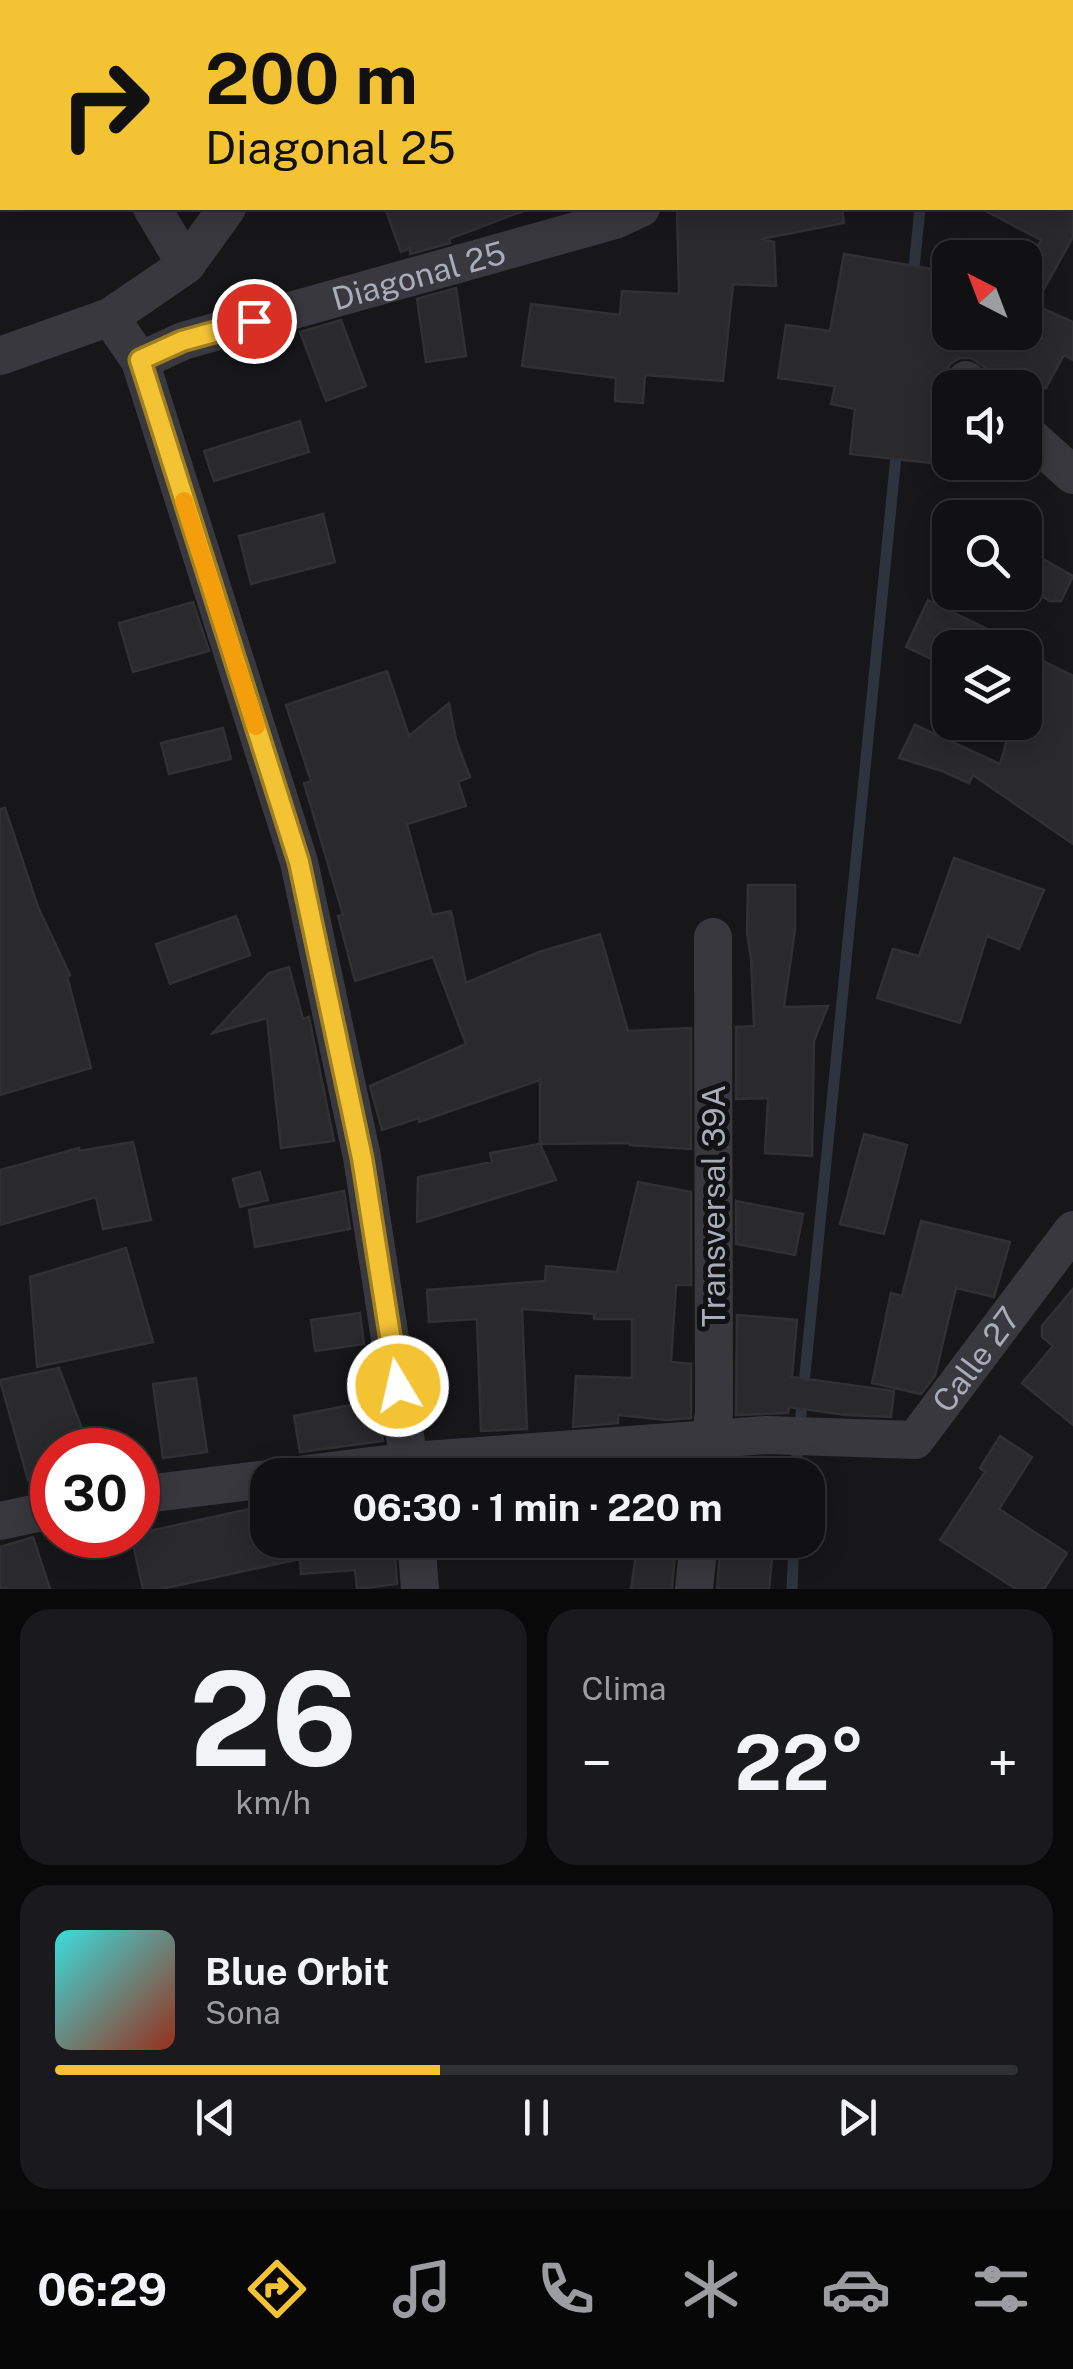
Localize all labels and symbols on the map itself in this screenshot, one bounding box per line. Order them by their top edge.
street label: Diagonal 25 [328,233,509,317]
north arrow [932,240,1042,350]
pin [212,279,297,364]
street label: Transversal 39A [695,1085,732,1327]
street label: Calle 27 [924,1299,1027,1419]
position arrow [346,1334,450,1438]
speed limit sign: 30 [30,1428,160,1558]

